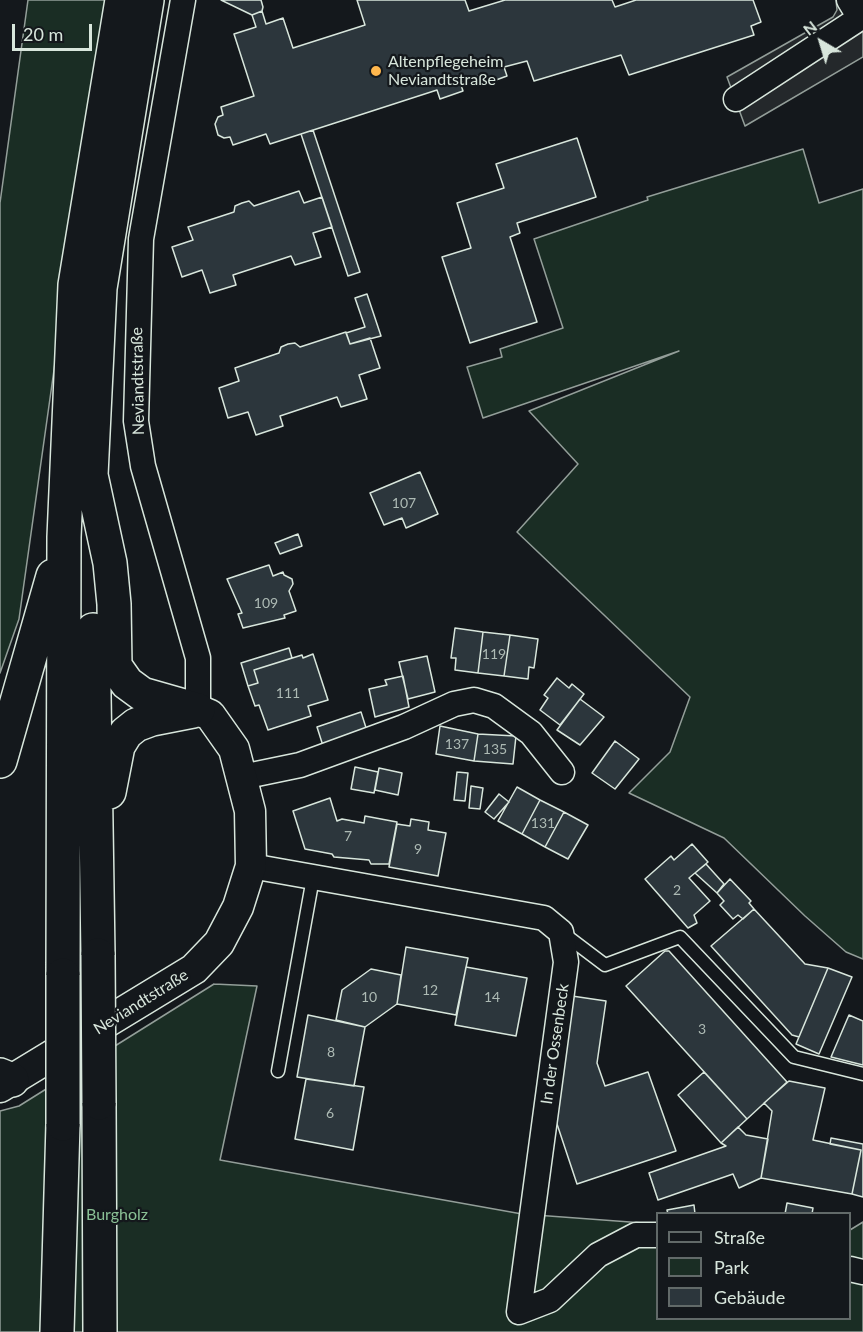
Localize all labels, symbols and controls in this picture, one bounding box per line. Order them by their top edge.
scale bar [15,12,94,50]
north arrow [791,12,851,72]
text: N [799,16,820,39]
text: 20 m [23,23,63,45]
place label: Altenpflegeheim Neviandtstraße [388,52,503,90]
marker: Altenpflegeheim Neviandtstraße [369,64,383,78]
street label: Neviandtstraße [127,327,149,435]
house number: 107 [392,495,416,511]
house number: 109 [254,595,278,611]
house number: 119 [482,646,506,662]
house number: 111 [276,685,300,701]
house number: 137 [445,736,469,752]
house number: 135 [483,741,507,757]
house number: 131 [531,815,555,831]
house number: 7 [344,828,352,844]
house number: 9 [414,841,422,857]
house number: 2 [673,882,681,898]
street label: Neviandtstraße [90,965,192,1039]
house number: 12 [422,982,438,998]
street label: In der Ossenbeck [537,982,573,1106]
house number: 10 [361,989,377,1005]
house number: 14 [484,989,500,1005]
house number: 3 [698,1021,706,1037]
house number: 8 [327,1044,335,1060]
house number: 6 [326,1105,334,1121]
park label: Burgholz [86,1205,148,1225]
legend [656,1212,851,1320]
text: Straße [714,1226,765,1248]
text: Park [714,1256,749,1278]
text: Gebäude [714,1286,785,1308]

